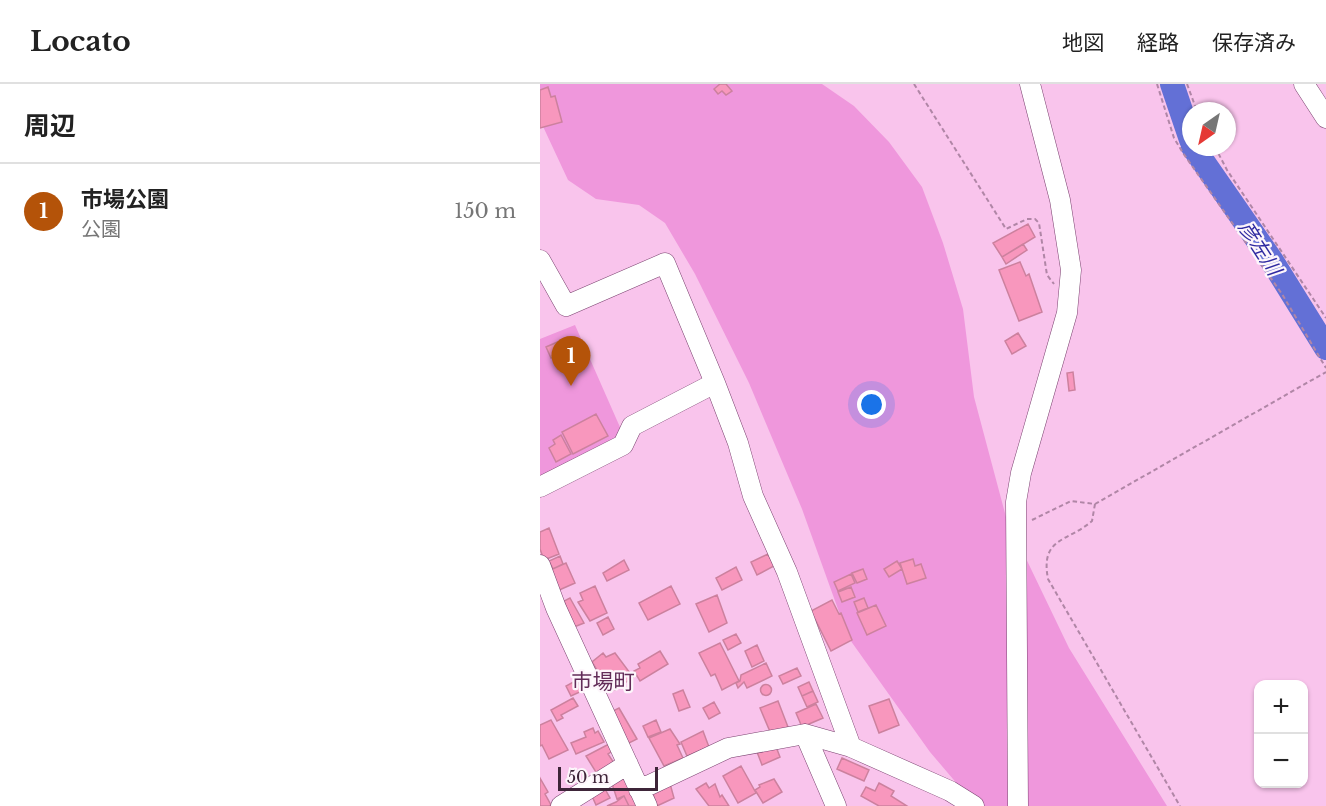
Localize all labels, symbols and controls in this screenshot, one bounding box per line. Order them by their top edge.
text: Locato [30,24,131,59]
text: 地図 [1062,30,1104,56]
text: 経路 [1137,30,1179,56]
text: 保存済み [1212,30,1296,56]
north arrow [1182,102,1236,156]
text: 周辺 [24,110,76,142]
text: 市場公園 [81,186,169,213]
text: 1 [39,199,48,223]
text: 150 m [454,199,516,223]
water label: 彦左川 [1234,216,1287,281]
text: 公園 [81,217,121,241]
pin: 1 [552,336,591,386]
your location [857,390,886,419]
district label: 市場町 [572,669,635,695]
map controls [1254,680,1308,788]
button: + [1254,680,1308,734]
button: − [1254,734,1308,788]
scale bar [558,764,658,792]
text: 50 m [567,767,609,787]

